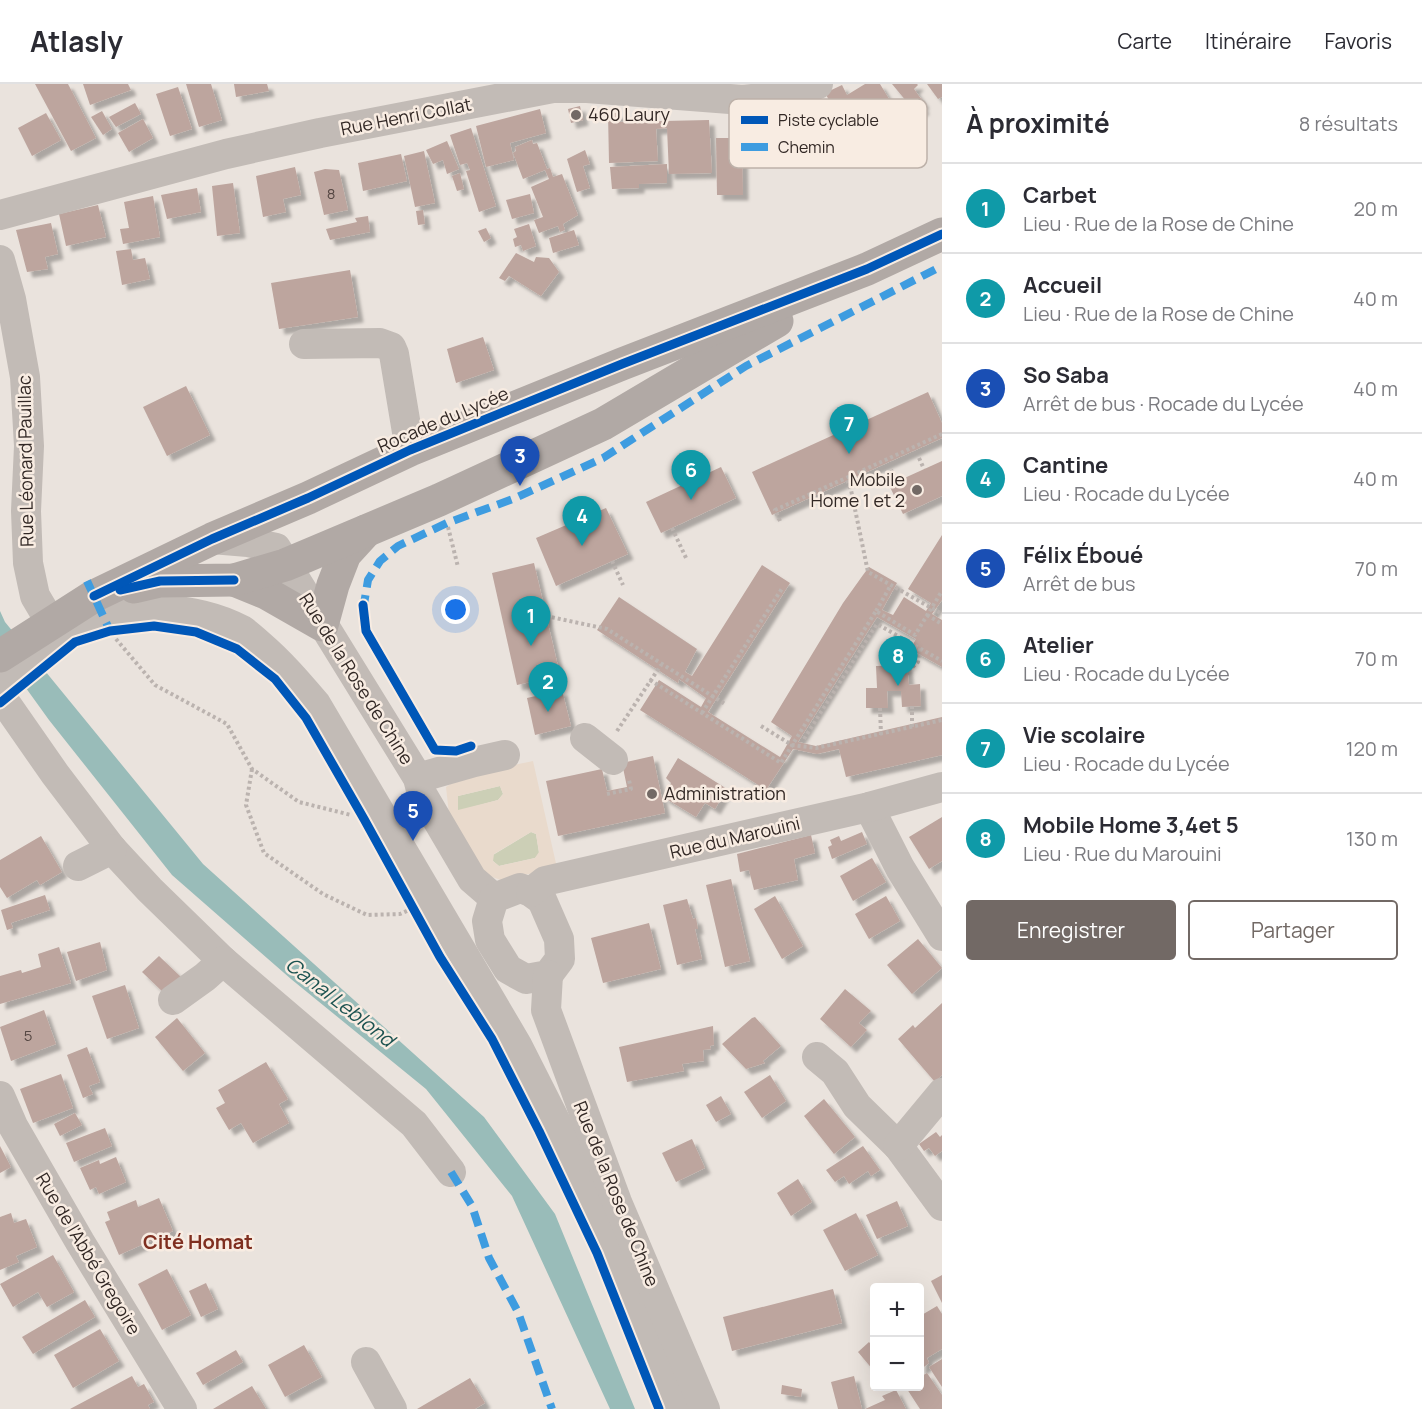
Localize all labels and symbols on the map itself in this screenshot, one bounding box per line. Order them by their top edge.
street label: Rue Henri Collat [338,92,473,140]
legend [729,99,927,168]
place label: 460 Laury [588,102,671,126]
marker: 460 Laury [569,108,583,122]
text: Piste cyclable [778,109,879,131]
text: Chemin [778,136,835,158]
house number: 8 [327,183,335,204]
street label: Rue Léonard Pauillac [12,375,38,547]
street label: Rocade du Lycée [373,381,512,457]
pin: 7 [830,404,868,454]
pin: 3 [500,436,540,486]
pin: 6 [672,450,710,500]
place label: Mobile Home 1 et 2 [810,467,905,512]
marker: Mobile Home 1 et 2 [910,483,924,497]
pin: 4 [562,496,602,546]
street label: Rue de la Rose de Chine [294,588,419,769]
your location [441,595,470,624]
pin: 1 [512,596,550,646]
pin: 8 [878,636,918,686]
pin: 2 [528,662,568,712]
place label: Administration [664,781,786,805]
marker: Administration [645,787,659,801]
pin: 5 [394,792,432,841]
street label: Rue du Marouini [667,810,802,864]
water label: Canal Leblond [280,951,403,1055]
house number: 5 [24,1025,32,1046]
street label: Rue de la Rose de Chine [569,1097,665,1290]
street label: Rue de l'Abbé Gregoire [31,1168,147,1339]
district label: Cité Homat [143,1228,253,1255]

